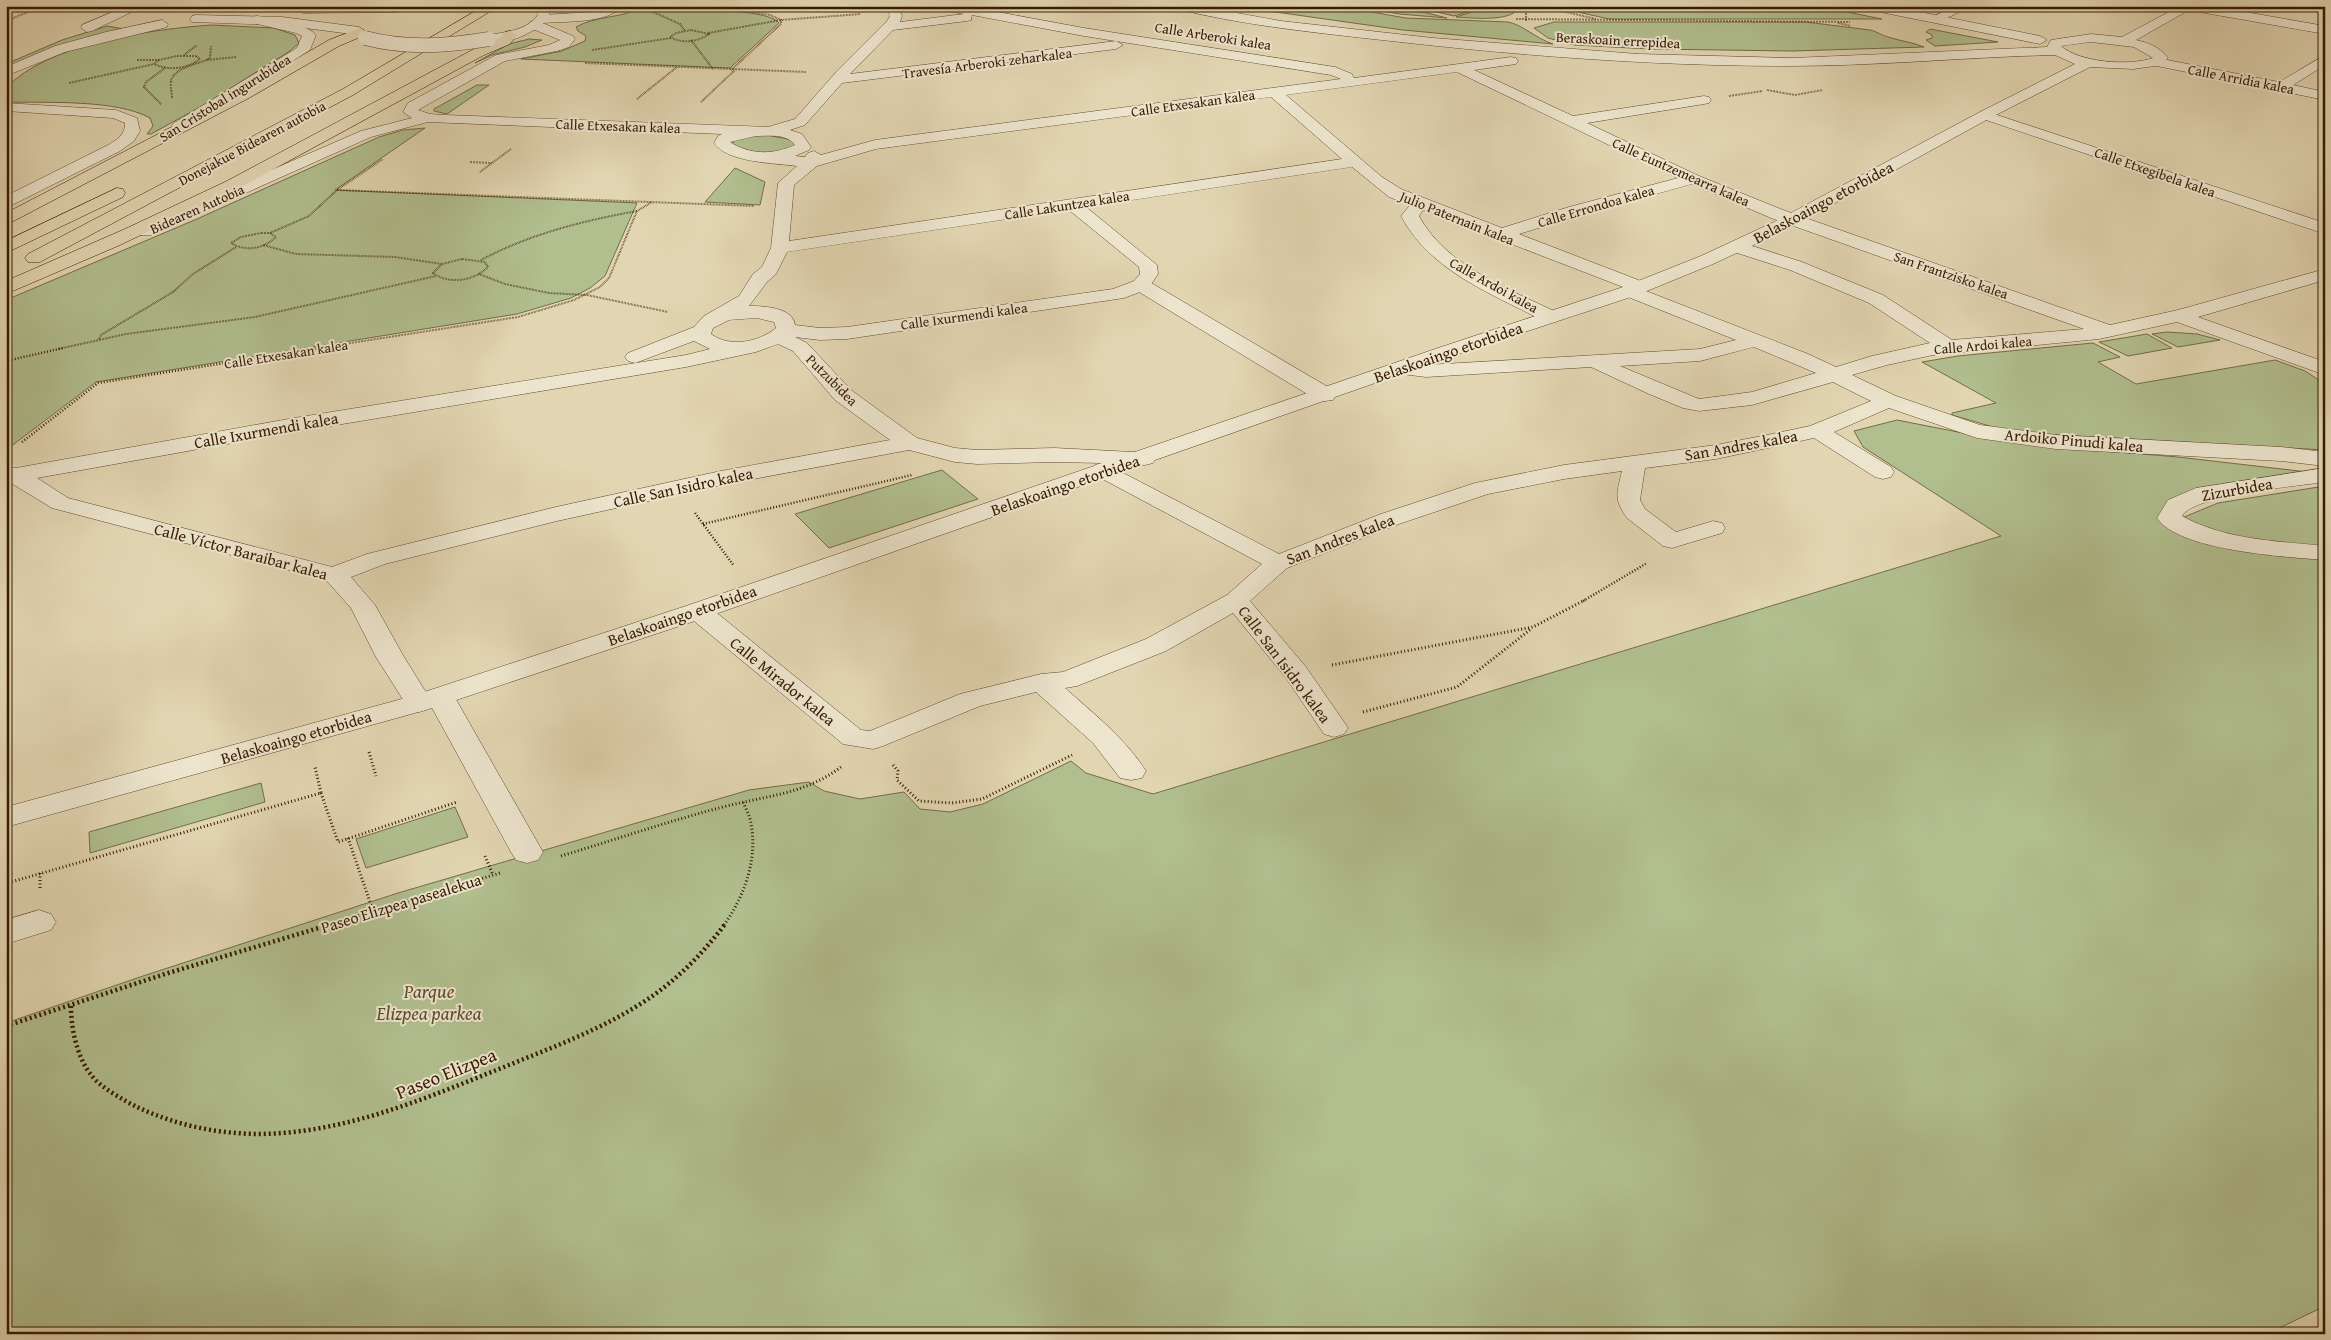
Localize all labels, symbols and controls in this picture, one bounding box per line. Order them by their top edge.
street label: Calle Arberoki kalea [1153,17,1273,55]
street label: Beraskoain errepidea [1555,27,1681,53]
street label: Travesía Arberoki zeharkalea [901,43,1073,83]
street label: San Cristobal ingurubidea [155,49,295,147]
street label: Calle Arridia kalea [2186,59,2296,99]
street label: Calle Etxesakan kalea [1130,84,1257,122]
street label: Donejakue Bidearen autobia [175,95,330,190]
street label: Calle Etxesakan kalea [555,114,681,138]
street label: Calle Euntzemearra kalea [1609,133,1753,211]
street label: Calle Etxegibela kalea [2092,142,2218,202]
street label: Belaskoaingo etorbidea [1749,155,1898,249]
street label: Bidearen Autobia [147,179,248,239]
street label: Calle Errondoa kalea [1535,180,1657,232]
street label: Calle Lakuntzea kalea [1003,185,1131,225]
street label: Julio Paternain kalea [1395,185,1518,250]
street label: San Frantzisko kalea [1891,246,2011,304]
street label: Calle Ardoi kalea [1446,252,1542,318]
street label: Calle Ixurmendi kalea [899,297,1029,335]
street label: Belaskoaingo etorbidea [1370,315,1526,389]
street label: Calle Ardoi kalea [1933,331,2033,359]
street label: Calle Etxesakan kalea [223,334,350,374]
street label: Putzubidea [802,350,863,411]
street label: Calle Ixurmendi kalea [192,405,340,454]
street label: Ardoiko Pinudi kalea [2004,422,2145,458]
street label: San Andres kalea [1683,423,1800,467]
street label: Belaskoaingo etorbidea [987,448,1143,522]
street label: Calle San Isidro kalea [611,460,755,513]
street label: Zizurbidea [2200,471,2275,507]
street label: San Andres kalea [1282,507,1398,571]
street label: Calle Víctor Baraibar kalea [152,516,331,586]
street label: Belaskoaingo etorbidea [604,578,760,652]
street label: Calle San Isidro kalea [1233,600,1338,728]
street label: Calle Mirador kalea [725,631,841,731]
street label: Belaskoaingo etorbidea [218,704,375,770]
street label: Paseo Elizpea pasealekua [318,867,485,939]
park label: Parque Elizpea parkea [376,977,482,1027]
street label: Paseo Elizpea [391,1040,501,1106]

